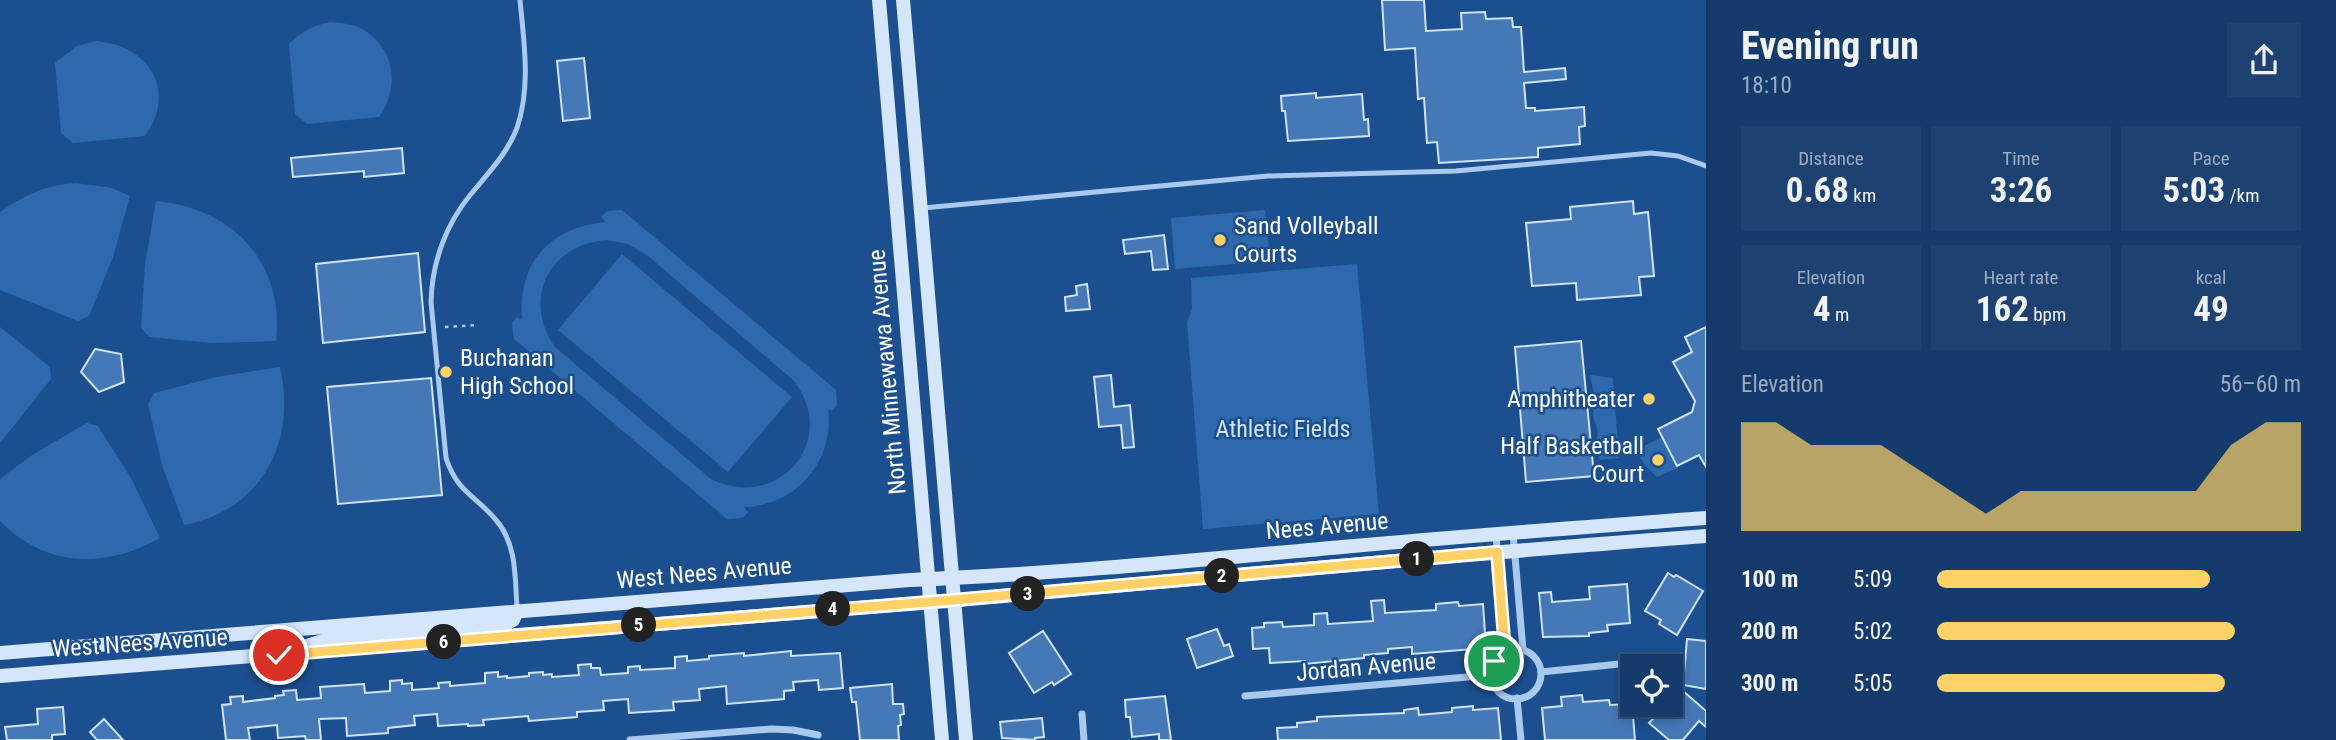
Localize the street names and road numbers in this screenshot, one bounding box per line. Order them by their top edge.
street label: North Minnewawa Avenue [862,248,912,496]
street label: Nees Avenue [1265,507,1389,545]
street label: West Nees Avenue [615,551,793,595]
street label: West Nees Avenue [51,623,229,663]
street label: Jordan Avenue [1295,647,1437,687]

